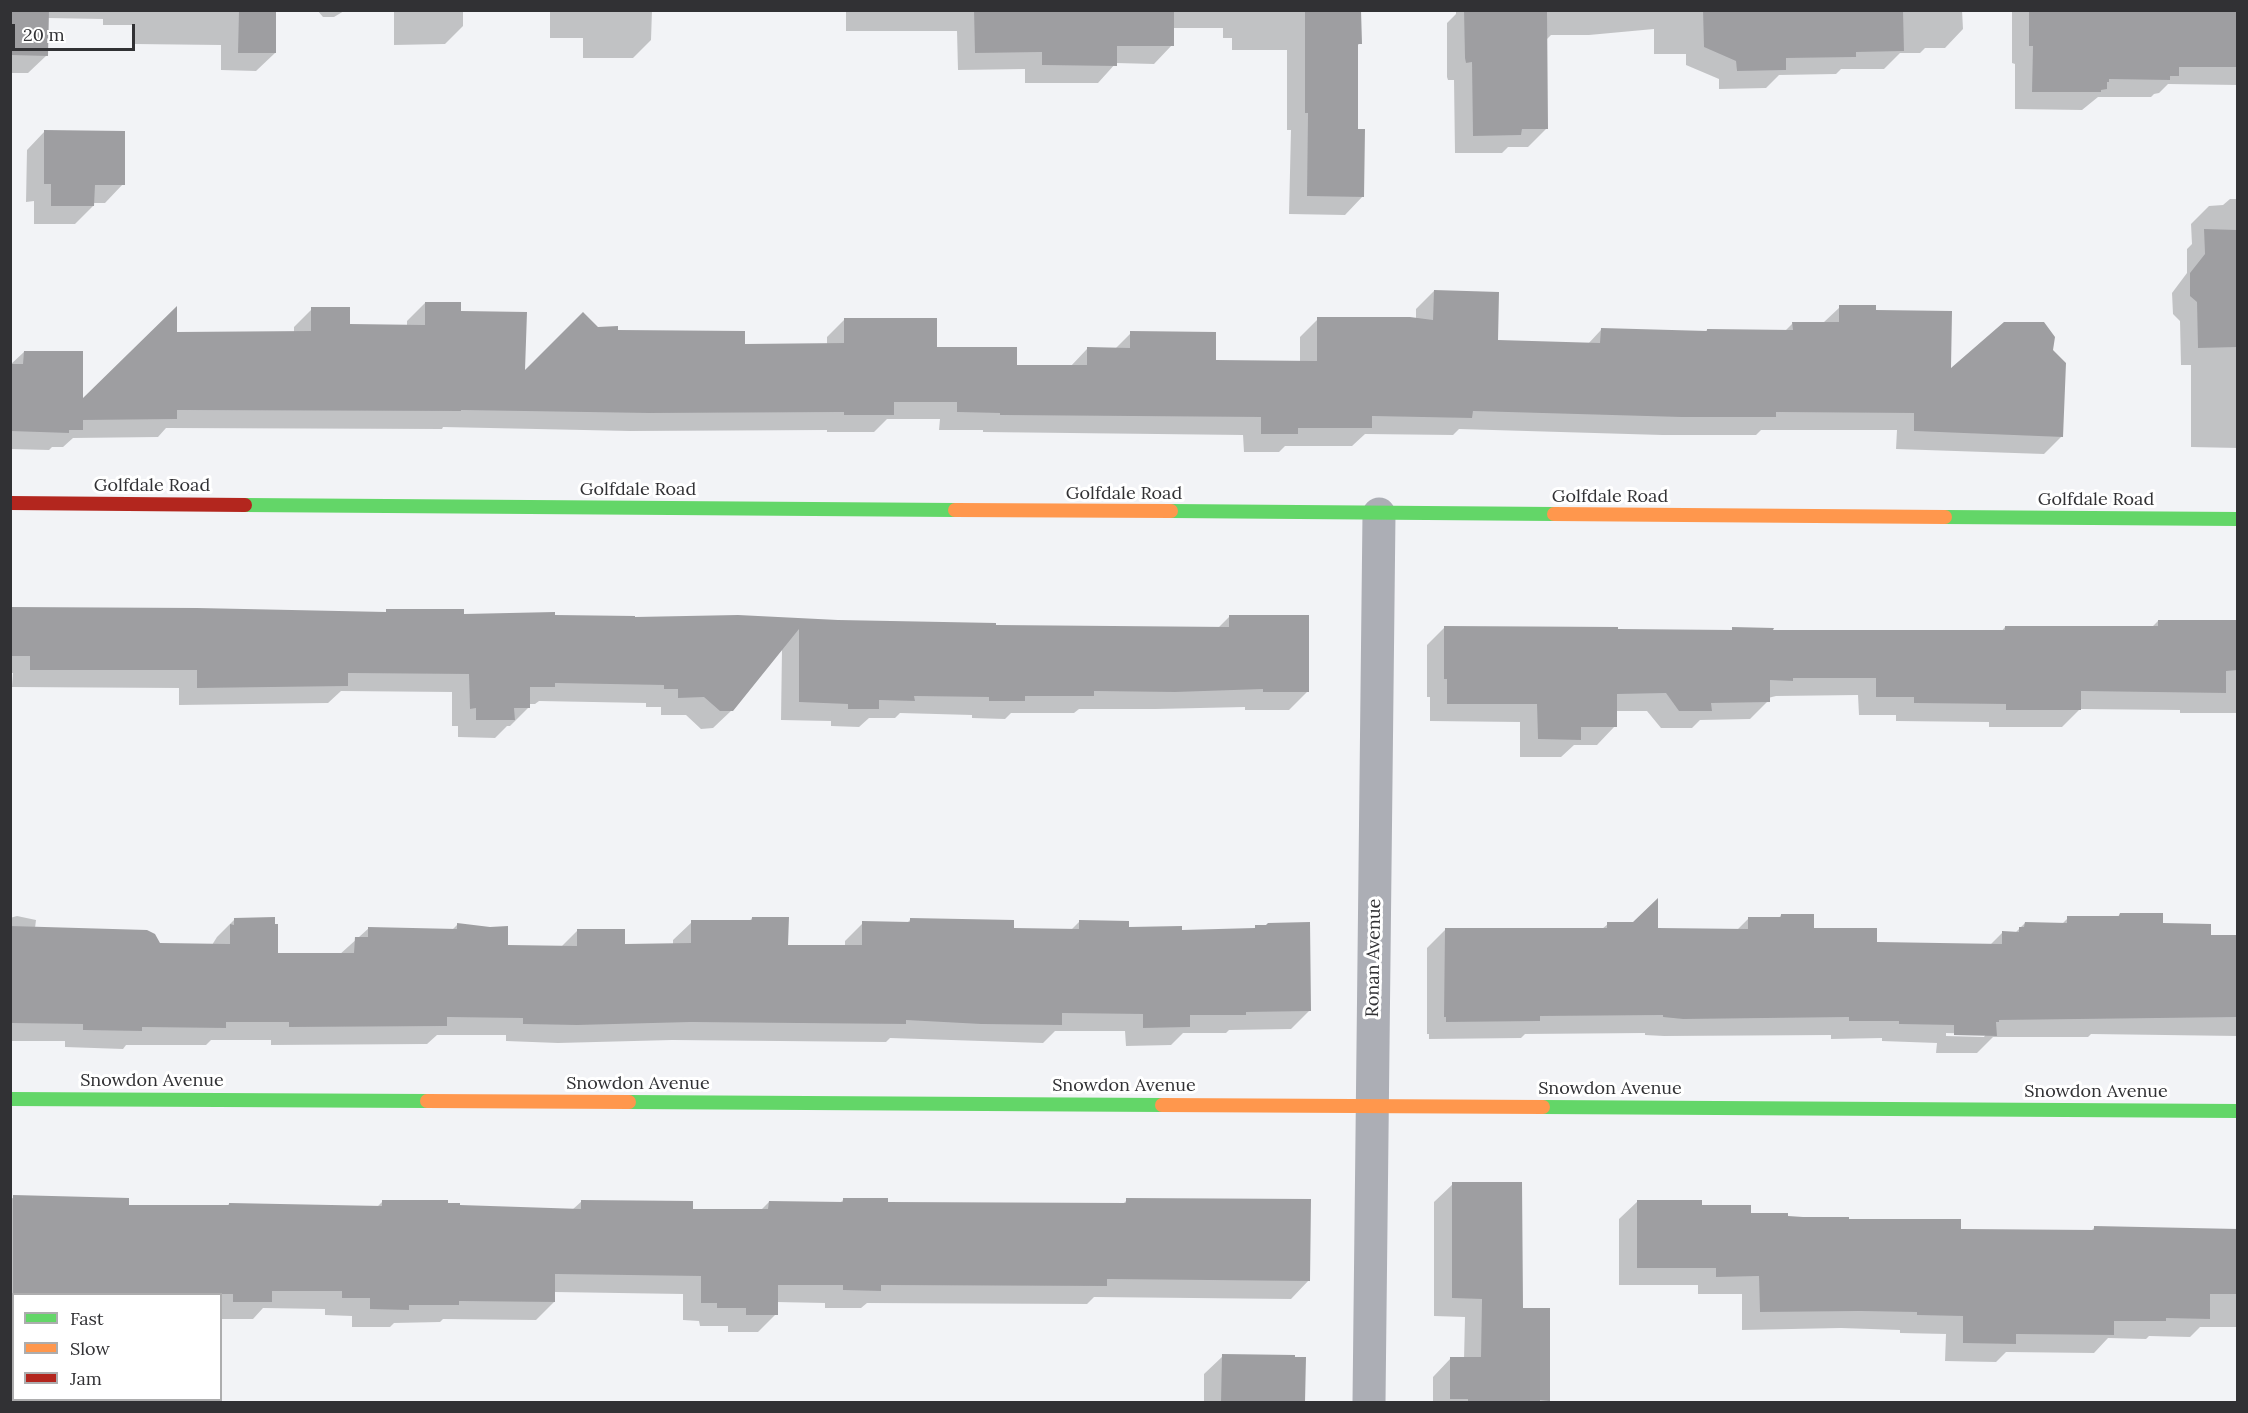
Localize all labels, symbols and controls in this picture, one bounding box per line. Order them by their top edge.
scale bar [15,12,138,50]
text: 20 m [23,23,65,46]
street label: Golfdale Road [94,475,210,497]
street label: Golfdale Road [580,479,696,501]
street label: Golfdale Road [1066,483,1182,505]
street label: Golfdale Road [1552,486,1668,508]
street label: Golfdale Road [2038,489,2154,511]
street label: Ronan Avenue [1362,898,1386,1018]
street label: Snowdon Avenue [80,1070,224,1092]
street label: Snowdon Avenue [566,1073,710,1095]
street label: Snowdon Avenue [1052,1075,1196,1097]
street label: Snowdon Avenue [1538,1078,1682,1100]
street label: Snowdon Avenue [2024,1081,2168,1103]
legend [12,1293,222,1401]
text: Fast [70,1307,104,1330]
text: Slow [70,1337,110,1360]
text: Jam [70,1367,102,1390]

